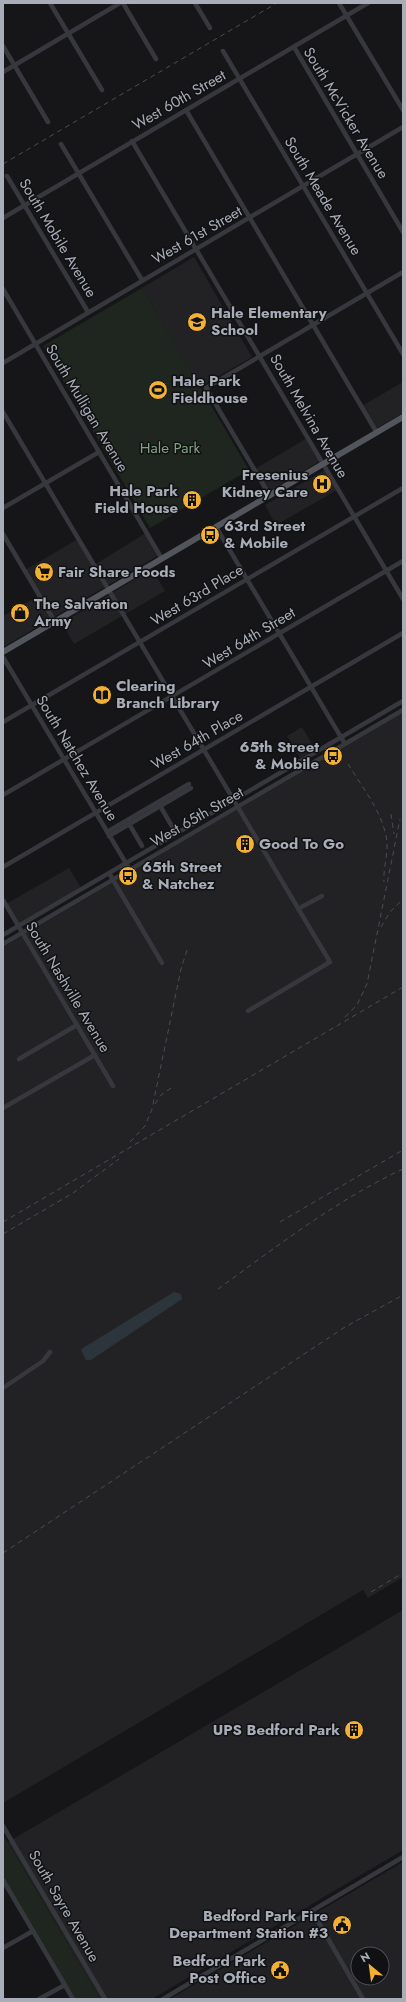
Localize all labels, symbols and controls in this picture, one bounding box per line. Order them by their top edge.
street label: South McVicker Avenue [298,43,394,183]
street label: West 60th Street [128,64,230,136]
street label: South Meade Avenue [279,133,367,260]
street label: South Mobile Avenue [14,174,102,302]
street label: West 61st Street [148,200,247,270]
place label: Hale Elementary School [211,302,327,341]
school or university icon: Hale Elementary School [186,311,208,333]
street label: South Mulligan Avenue [40,340,134,476]
street label: South Melvina Avenue [264,350,354,483]
place label: Hale Park Fieldhouse [172,370,248,409]
sports icon: Hale Park Fieldhouse [147,379,169,401]
park label: Hale Park [140,437,201,459]
place label: Fresenius Kidney Care [222,464,308,503]
hospital icon: Fresenius Kidney Care [311,473,333,495]
place label: Hale Park Field House [94,480,178,519]
building icon: Hale Park Field House [181,489,203,511]
place label: 63rd Street & Mobile [224,515,306,554]
bus stop icon: 63rd Street & Mobile [199,524,221,546]
street label: West 63rd Place [147,559,248,631]
supermarket icon: Fair Share Foods [33,561,55,583]
place label: Fair Share Foods [58,561,176,583]
place label: The Salvation Army [33,593,128,632]
street label: West 64th Street [198,601,300,674]
shop icon: The Salvation Army [9,602,31,624]
place label: Clearing Branch Library [116,675,219,714]
library icon: Clearing Branch Library [91,684,113,706]
street label: South Natchez Avenue [31,691,123,825]
street label: West 64th Place [147,705,247,775]
place label: 65th Street & Mobile [239,736,319,775]
bus stop icon: 65th Street & Mobile [322,745,344,767]
street label: West 65th Street [146,781,248,853]
building icon: Good To Go [234,833,256,855]
place label: Good To Go [259,833,344,855]
place label: 65th Street & Natchez [142,856,222,895]
bus stop icon: 65th Street & Natchez [117,865,139,887]
street label: South Nashville Avenue [20,917,116,1057]
place label: UPS Bedford Park [213,1719,340,1741]
building icon: UPS Bedford Park [343,1719,365,1741]
street label: South Sayre Avenue [23,1846,105,1966]
place label: Bedford Park Fire Department Station #3 [169,1905,328,1944]
public building icon: Bedford Park Fire Department Station #3 [331,1914,353,1936]
north arrow [350,1946,390,1986]
text: N [357,1948,373,1966]
place label: Bedford Park Post Office [172,1950,266,1989]
public building icon: Bedford Park Post Office [269,1959,291,1981]

